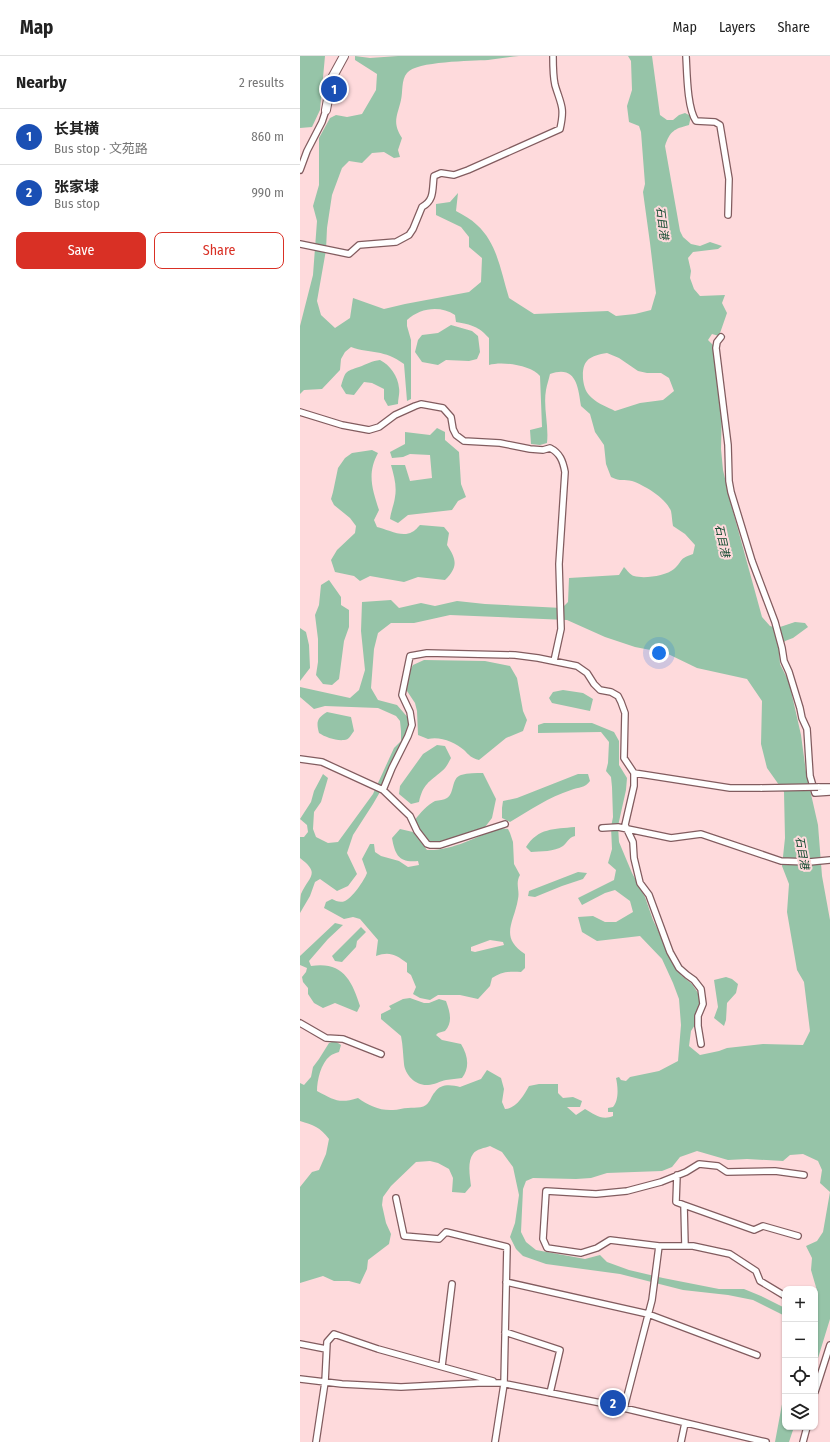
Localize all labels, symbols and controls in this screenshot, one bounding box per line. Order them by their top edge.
text: Map [20,16,53,39]
text: Map [673,19,697,36]
text: Layers [719,19,755,36]
text: Share [777,19,810,36]
text: Nearby [16,72,67,93]
pin: 1 [321,74,347,104]
text: 2 results [239,75,284,90]
text: 长其横 [54,120,99,138]
text: 1 [26,129,32,144]
text: 860 m [251,129,284,144]
text: Bus stop · 文苑路 [54,141,148,156]
text: 张家埭 [54,178,99,196]
text: 2 [26,185,32,200]
text: 990 m [252,185,284,200]
text: Bus stop [54,196,100,211]
water label: 石目港 [654,206,671,242]
button: Save [16,232,146,269]
button: Share [154,232,284,269]
water label: 石目港 [712,524,732,560]
your location [649,643,669,663]
water label: 石目港 [793,836,812,872]
map controls [782,1286,818,1430]
button: + [782,1286,818,1322]
button: − [782,1322,818,1358]
button: locate [782,1358,818,1394]
pin: 2 [600,1388,626,1418]
button: layers [782,1394,818,1430]

